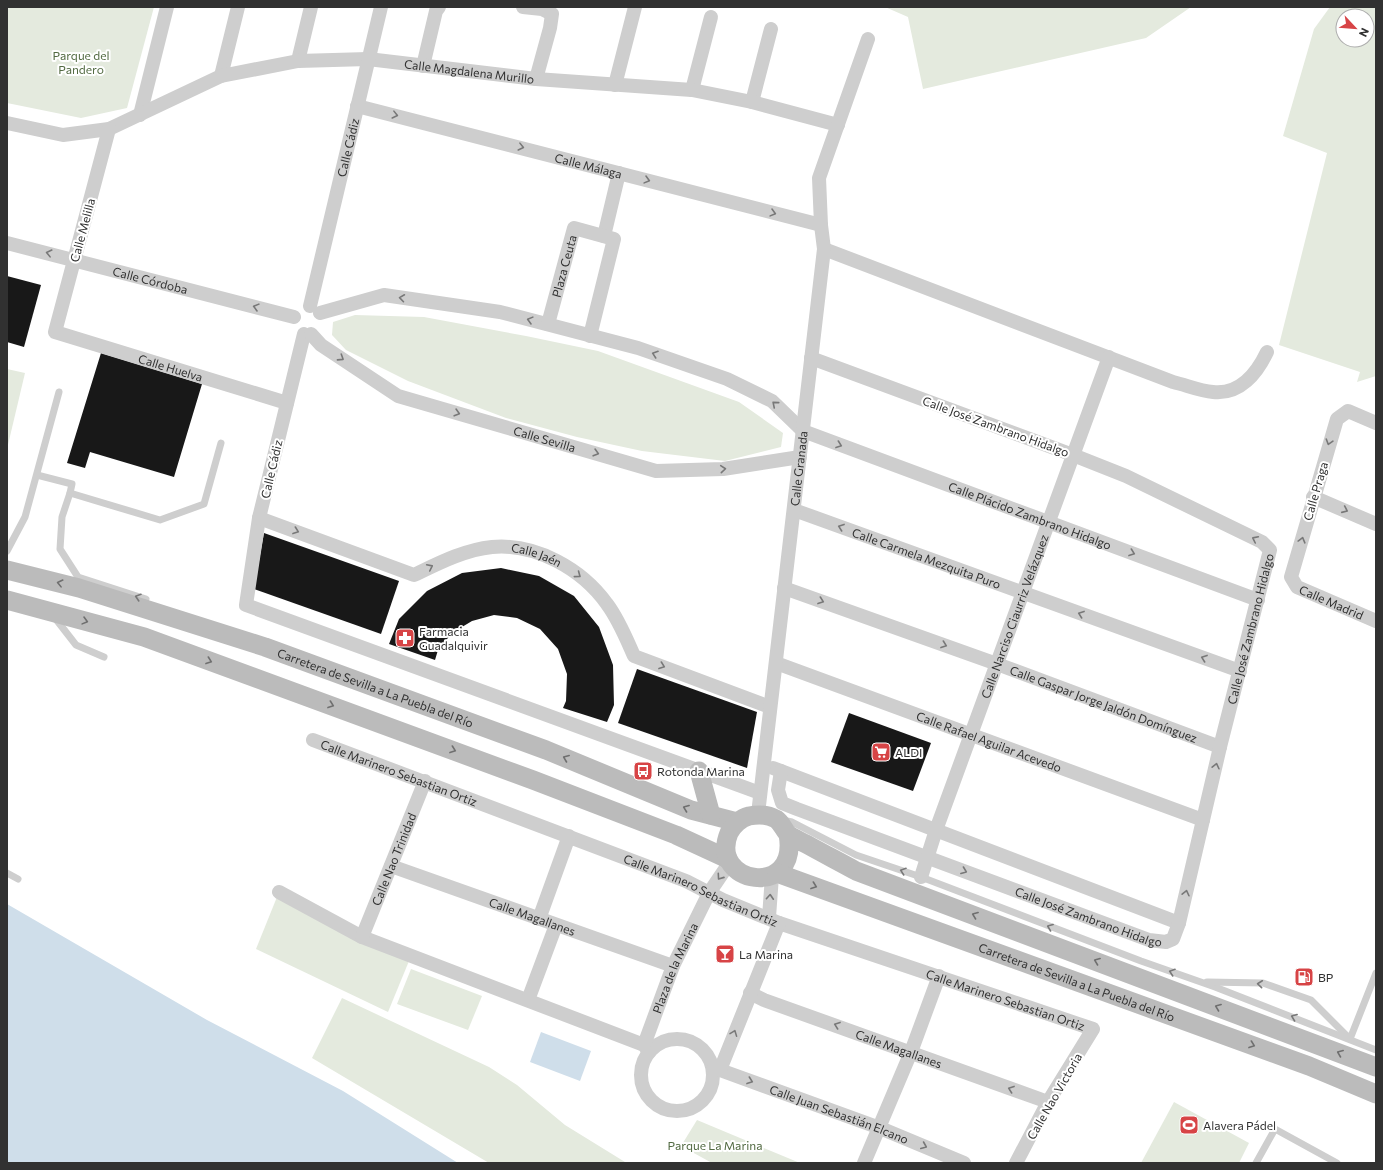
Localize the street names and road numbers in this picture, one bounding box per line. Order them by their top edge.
street label: Calle Magdalena Murillo [403,56,535,86]
street label: Calle Cádiz [334,117,361,178]
street label: Calle Málaga [553,150,624,181]
street label: Calle Melilla [67,197,97,263]
street label: Plaza Ceuta [549,233,579,299]
street label: Calle Córdoba [111,264,189,296]
street label: Calle Huelva [137,351,205,384]
street label: Calle José Zambrano Hidalgo [920,393,1071,460]
street label: Calle Sevilla [512,423,577,454]
street label: Calle Granada [787,430,810,507]
street label: Calle Cádiz [257,438,285,500]
street label: Calle Praga [1300,460,1330,522]
street label: Calle Plácido Zambrano Hidalgo [947,479,1113,552]
street label: Calle Carmela Mezquita Puro [850,525,1003,591]
street label: Calle Narciso Ciaurriz Velázquez [978,532,1051,700]
street label: Calle Jaén [510,540,564,569]
street label: Calle José Zambrano Hidalgo [1224,552,1276,706]
street label: Calle Madrid [1297,582,1366,622]
street label: Carretera de Sevilla a La Puebla del Río [276,645,475,730]
street label: Calle Gaspar Jorge Jaldón Domínguez [1008,662,1199,745]
street label: Calle Rafael Aguilar Acevedo [915,708,1064,774]
street label: Calle Marinero Sebastian Ortiz [319,737,479,809]
street label: Calle Nao Trinidad [368,811,418,908]
street label: Calle Marinero Sebastian Ortiz [622,851,780,929]
street label: Calle José Zambrano Hidalgo [1013,884,1163,948]
street label: Calle Magallanes [487,894,577,938]
street label: Plaza de la Marina [649,920,700,1015]
street label: Carretera de Sevilla a La Puebla del Río [977,940,1177,1024]
street label: Calle Marinero Sebastian Ortiz [924,966,1087,1033]
street label: Calle Magallanes [854,1027,944,1070]
street label: Calle Nao Victoria [1024,1050,1084,1142]
street label: Calle Juan Sebastián Elcano [768,1082,911,1146]

